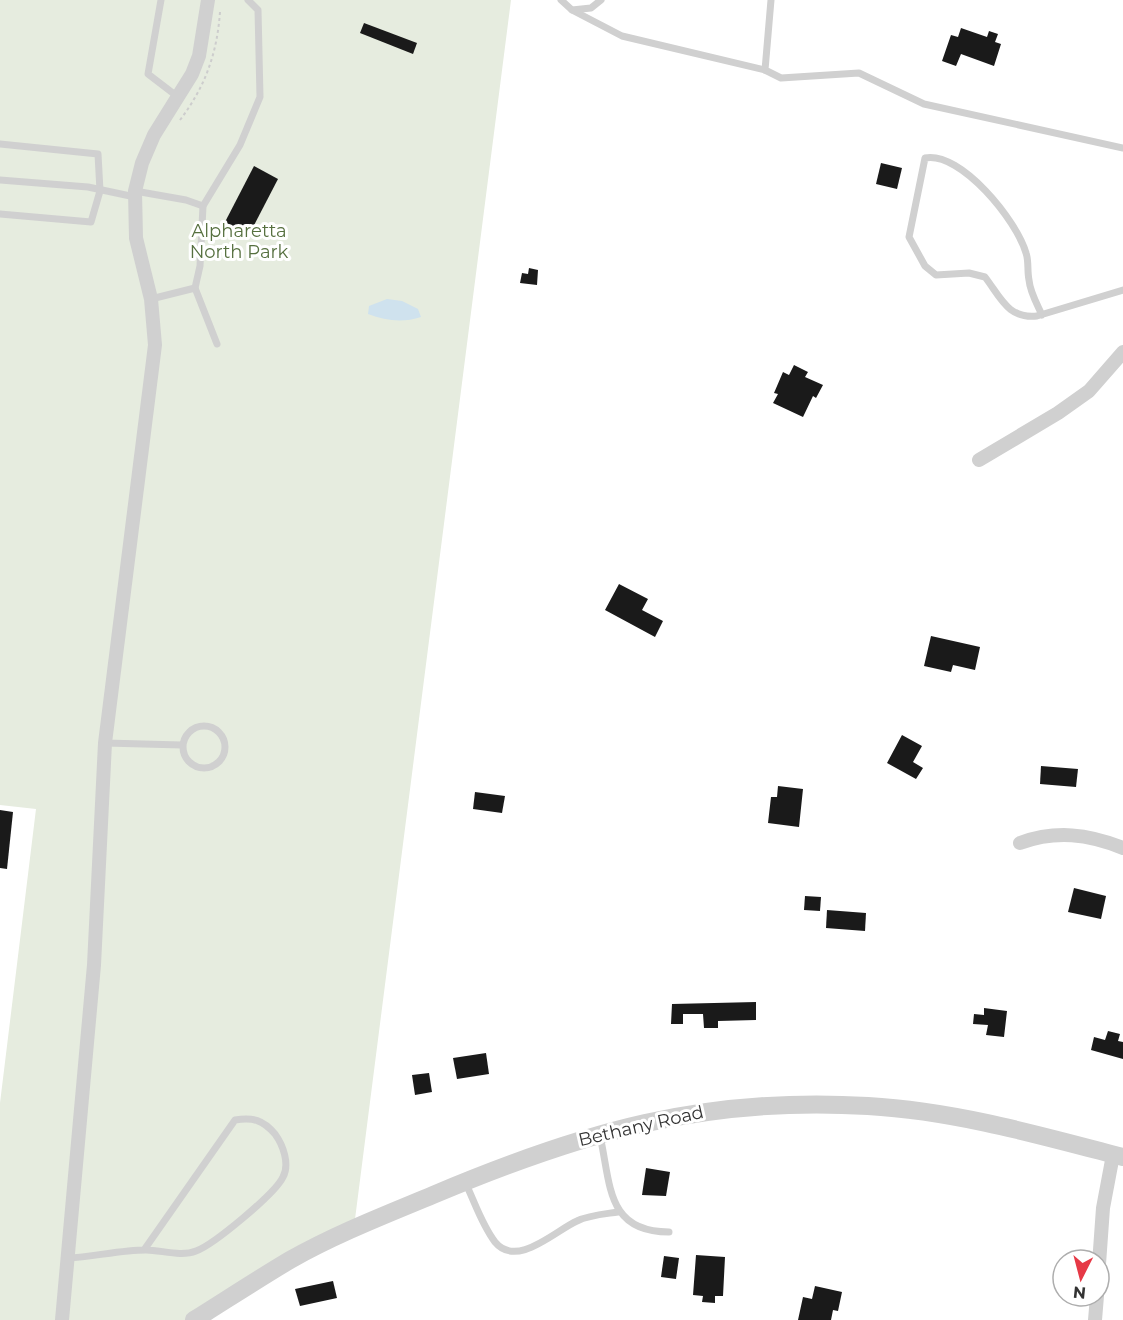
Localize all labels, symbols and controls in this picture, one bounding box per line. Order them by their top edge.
park label: Alpharetta North Park [190,220,289,263]
street label: Bethany Road [576,1101,706,1151]
north arrow [1051,1248,1111,1308]
text: N [1072,1282,1087,1303]

